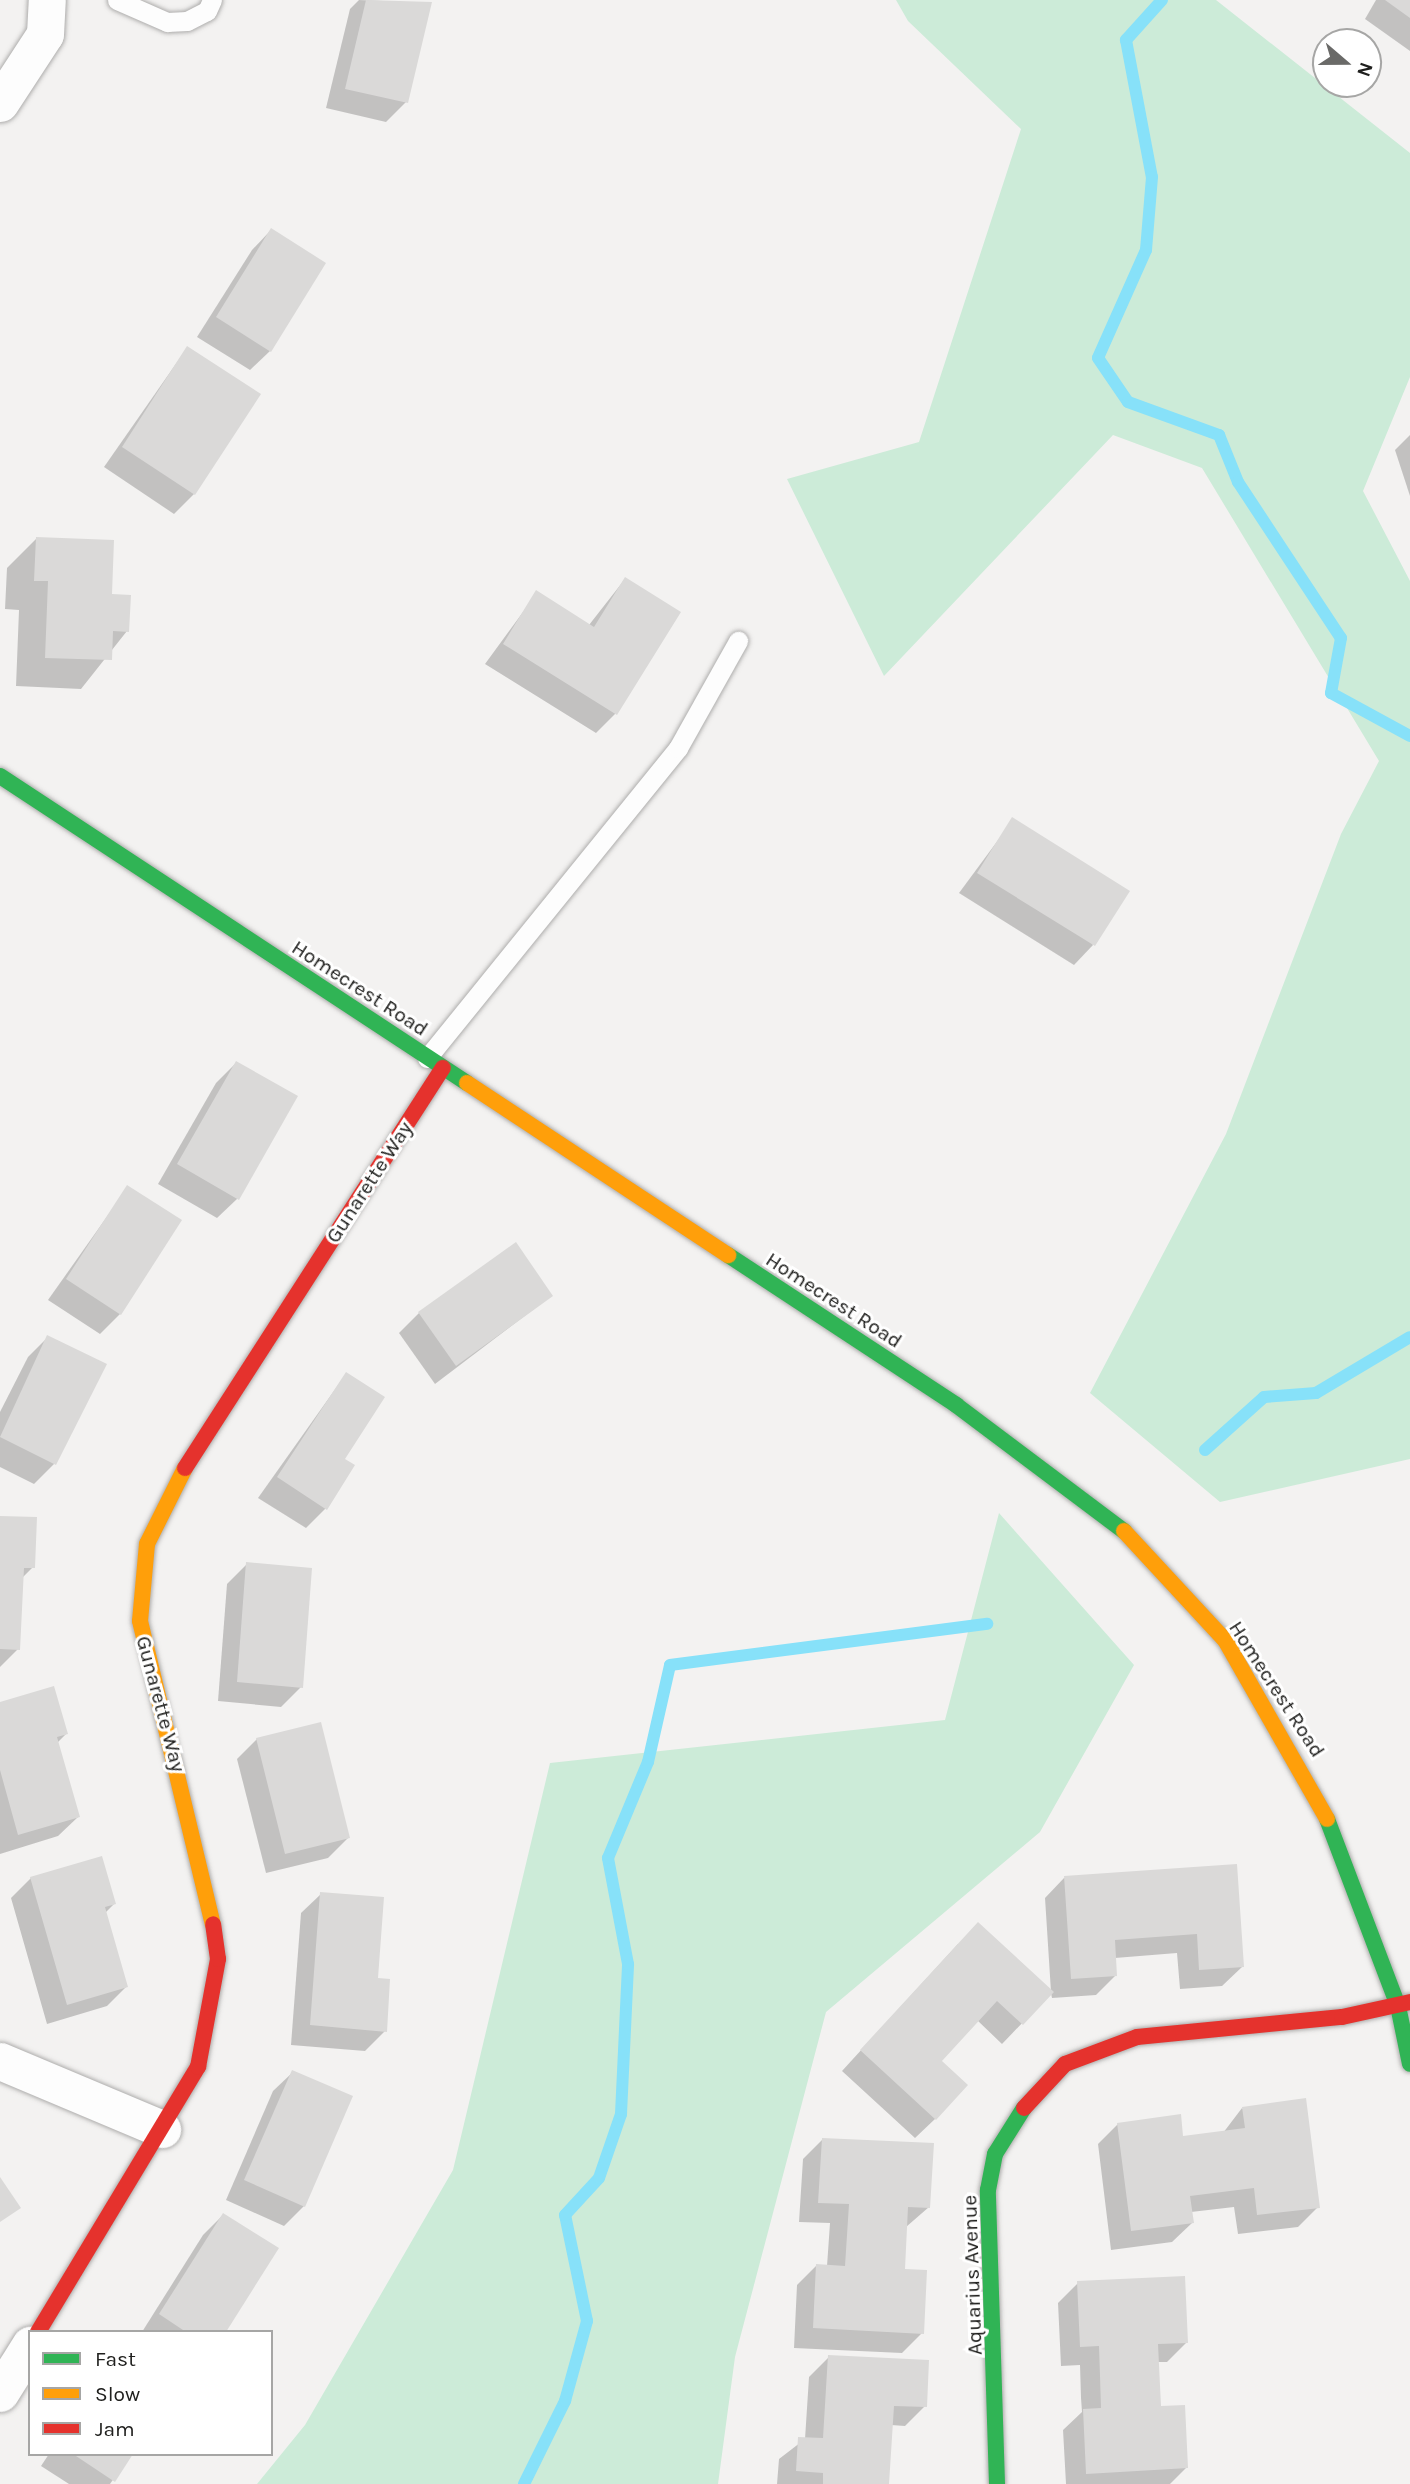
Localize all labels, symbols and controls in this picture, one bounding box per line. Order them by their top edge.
north arrow [1312,28,1382,98]
text: N [1352,59,1378,80]
street label: Homecrest Road [287,935,433,1041]
street label: Gunarette Way [320,1116,418,1248]
street label: Homecrest Road [761,1247,907,1353]
street label: Homecrest Road [1224,1616,1330,1762]
street label: Gunarette Way [131,1633,191,1775]
street label: Aquarius Avenue [957,2194,987,2356]
legend [28,2330,273,2456]
text: Fast [95,2347,136,2371]
text: Slow [95,2382,140,2406]
text: Jam [95,2417,135,2441]

